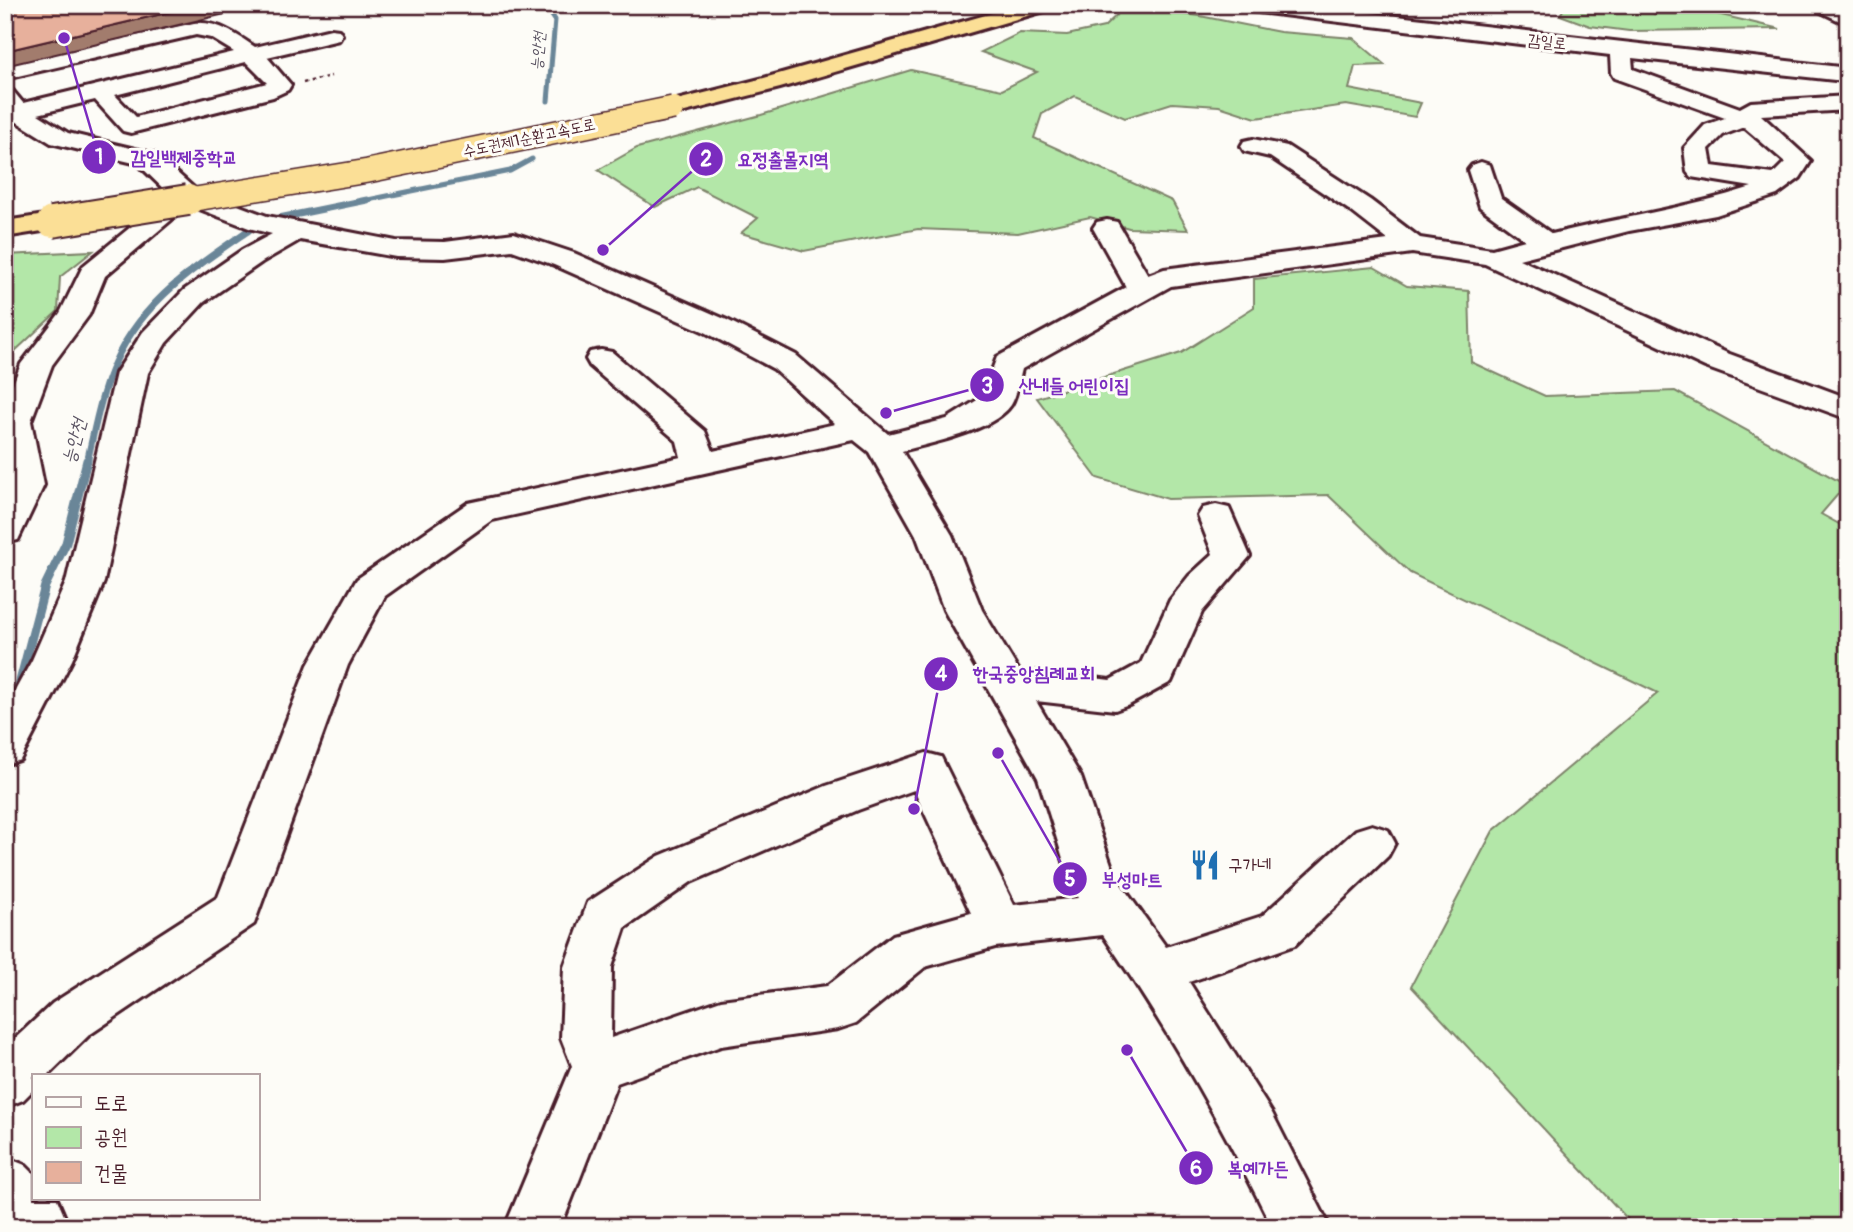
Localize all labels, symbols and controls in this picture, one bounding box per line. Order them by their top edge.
water label: 능안천 [526,29,550,71]
street label: 감일로 [1527,30,1567,54]
street label: 수도권제1순환고속도로 [461,114,597,162]
callout: 감일백제중학교 [82,137,252,177]
callout: 요정출몰지역 [688,139,843,179]
text: 1 [95,144,103,171]
text: 감일백제중학교 [130,146,238,170]
text: 2 [700,146,712,173]
text: 요정출몰지역 [737,148,829,172]
callout: 산내들 어린이집 [969,365,1144,405]
text: 3 [981,373,993,400]
text: 산내들 어린이집 [1018,374,1130,398]
water label: 능안천 [56,414,92,466]
callout: 한국중앙침례교회 [923,654,1109,694]
text: 4 [935,661,948,688]
text: 한국중앙침례교회 [972,662,1095,686]
restaurant icon: 구가네 [1188,848,1222,882]
place label: 구가네 [1228,854,1271,877]
callout: 부성마트 [1052,859,1177,899]
text: 5 [1064,866,1076,893]
text: 부성마트 [1101,868,1163,892]
legend [32,1074,259,1200]
text: 도로 [94,1090,128,1117]
text: 공원 [94,1124,128,1151]
callout: 복예가든 [1178,1148,1302,1188]
text: 6 [1190,1156,1202,1183]
text: 복예가든 [1227,1157,1289,1181]
text: 건물 [94,1160,128,1187]

